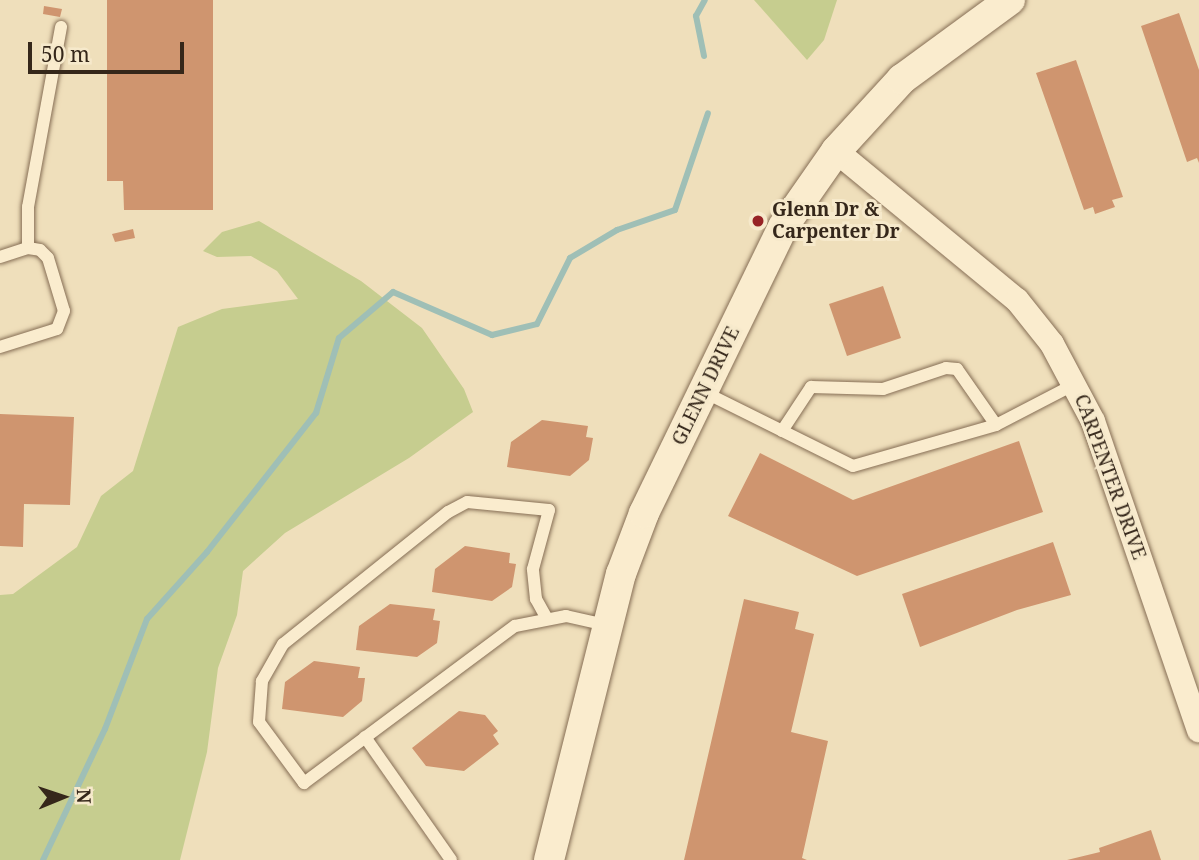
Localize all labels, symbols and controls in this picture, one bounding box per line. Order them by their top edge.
scale bar [32,28,187,72]
text: 50 m [41,40,90,68]
place label: Glenn Dr & Carpenter Dr [772,199,900,243]
marker: Glenn Dr & Carpenter Dr [750,213,766,229]
street label: GLENN DRIVE [667,323,745,449]
street label: CARPENTER DRIVE [1070,391,1150,563]
north arrow [28,762,98,832]
text: N [71,788,97,804]

